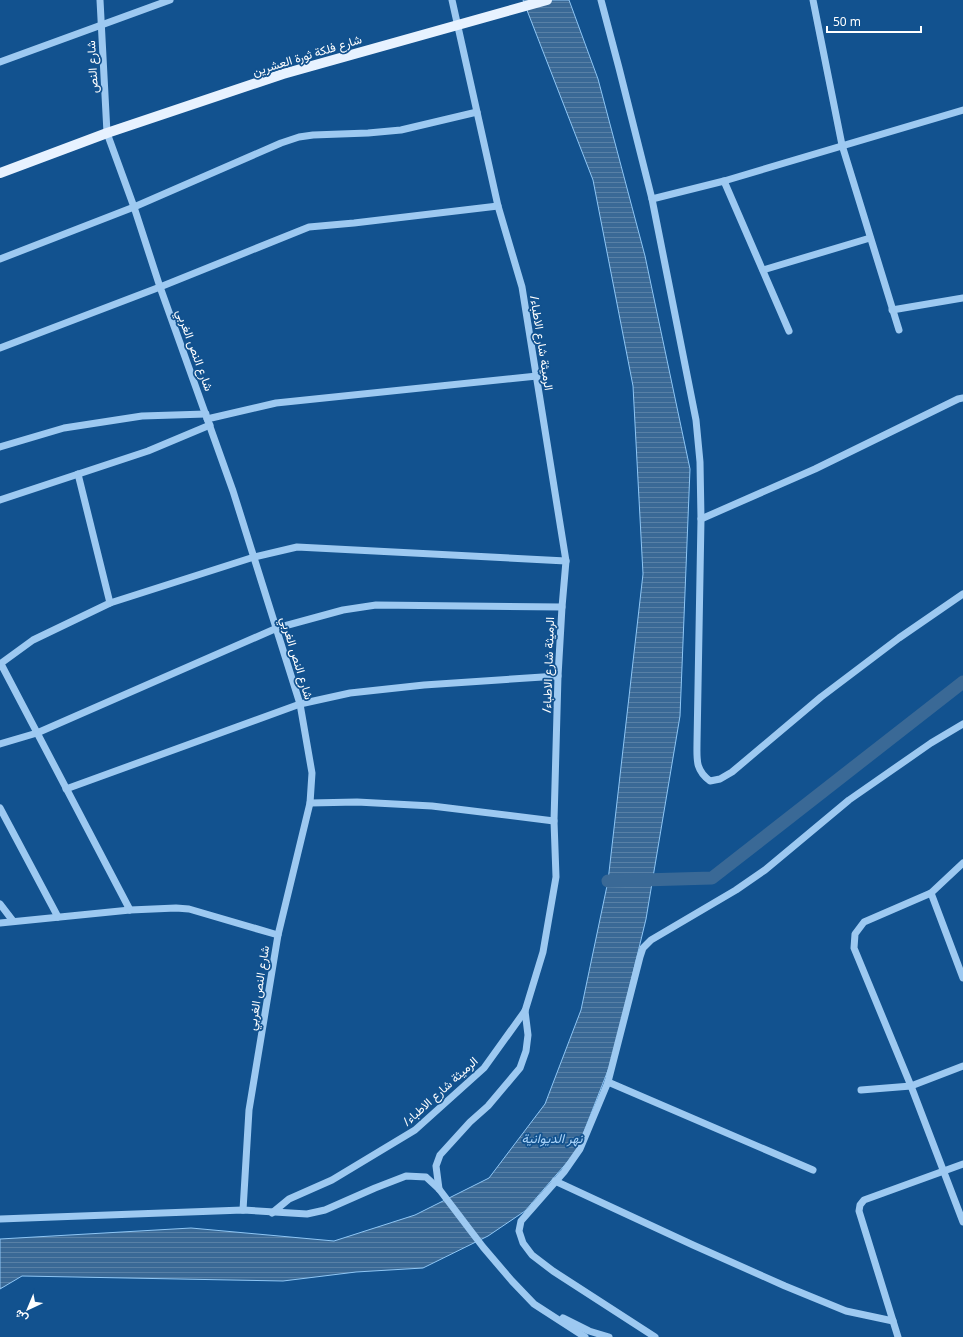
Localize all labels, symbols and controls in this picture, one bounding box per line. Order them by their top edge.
scale bar [827,8,921,34]
text: 50 m [833,13,861,30]
street label: شارع فلكة ثورة العشرين [250,30,364,81]
street label: شارع النص [82,40,103,94]
street label: /الرميثة شارع الاطباء [525,294,558,392]
street label: شارع النص الغربي [170,307,218,394]
street label: شارع النص الغربي [274,614,318,702]
street label: /الرميثة شارع الاطباء [538,617,559,713]
street label: شارع النص الغربي [243,944,275,1032]
street label: /الرميثة شارع الاطباء [399,1053,482,1130]
water label: نهر الديوانية [522,1129,584,1147]
north arrow [8,1289,48,1329]
text: ش [11,1307,31,1327]

